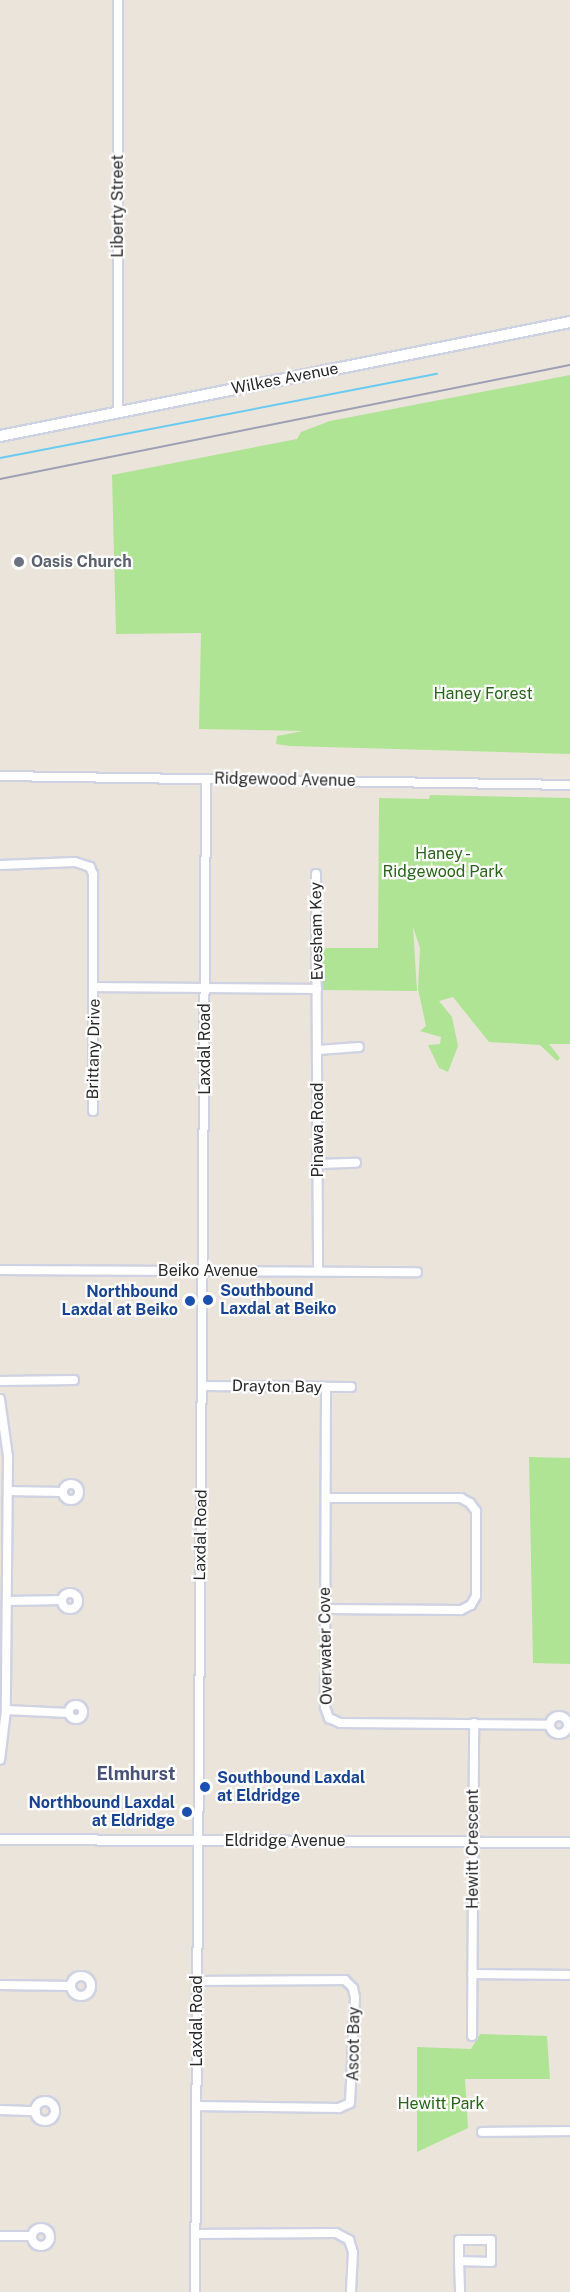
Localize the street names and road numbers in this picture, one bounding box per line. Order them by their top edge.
street label: Liberty Street [108,154,128,258]
street label: Wilkes Avenue [230,359,340,399]
street label: Ridgewood Avenue [214,769,356,791]
street label: Evesham Key [307,882,327,980]
street label: Brittany Drive [84,998,104,1100]
street label: Laxdal Road [195,1003,215,1095]
street label: Pinawa Road [308,1083,328,1177]
street label: Beiko Avenue [158,1261,258,1281]
street label: Drayton Bay [232,1377,322,1397]
street label: Laxdal Road [191,1489,211,1581]
street label: Overwater Cove [315,1587,337,1705]
street label: Hewitt Crescent [463,1789,483,1909]
street label: Eldridge Avenue [224,1831,346,1851]
street label: Laxdal Road [187,1975,207,2067]
street label: Ascot Bay [344,2007,364,2081]

